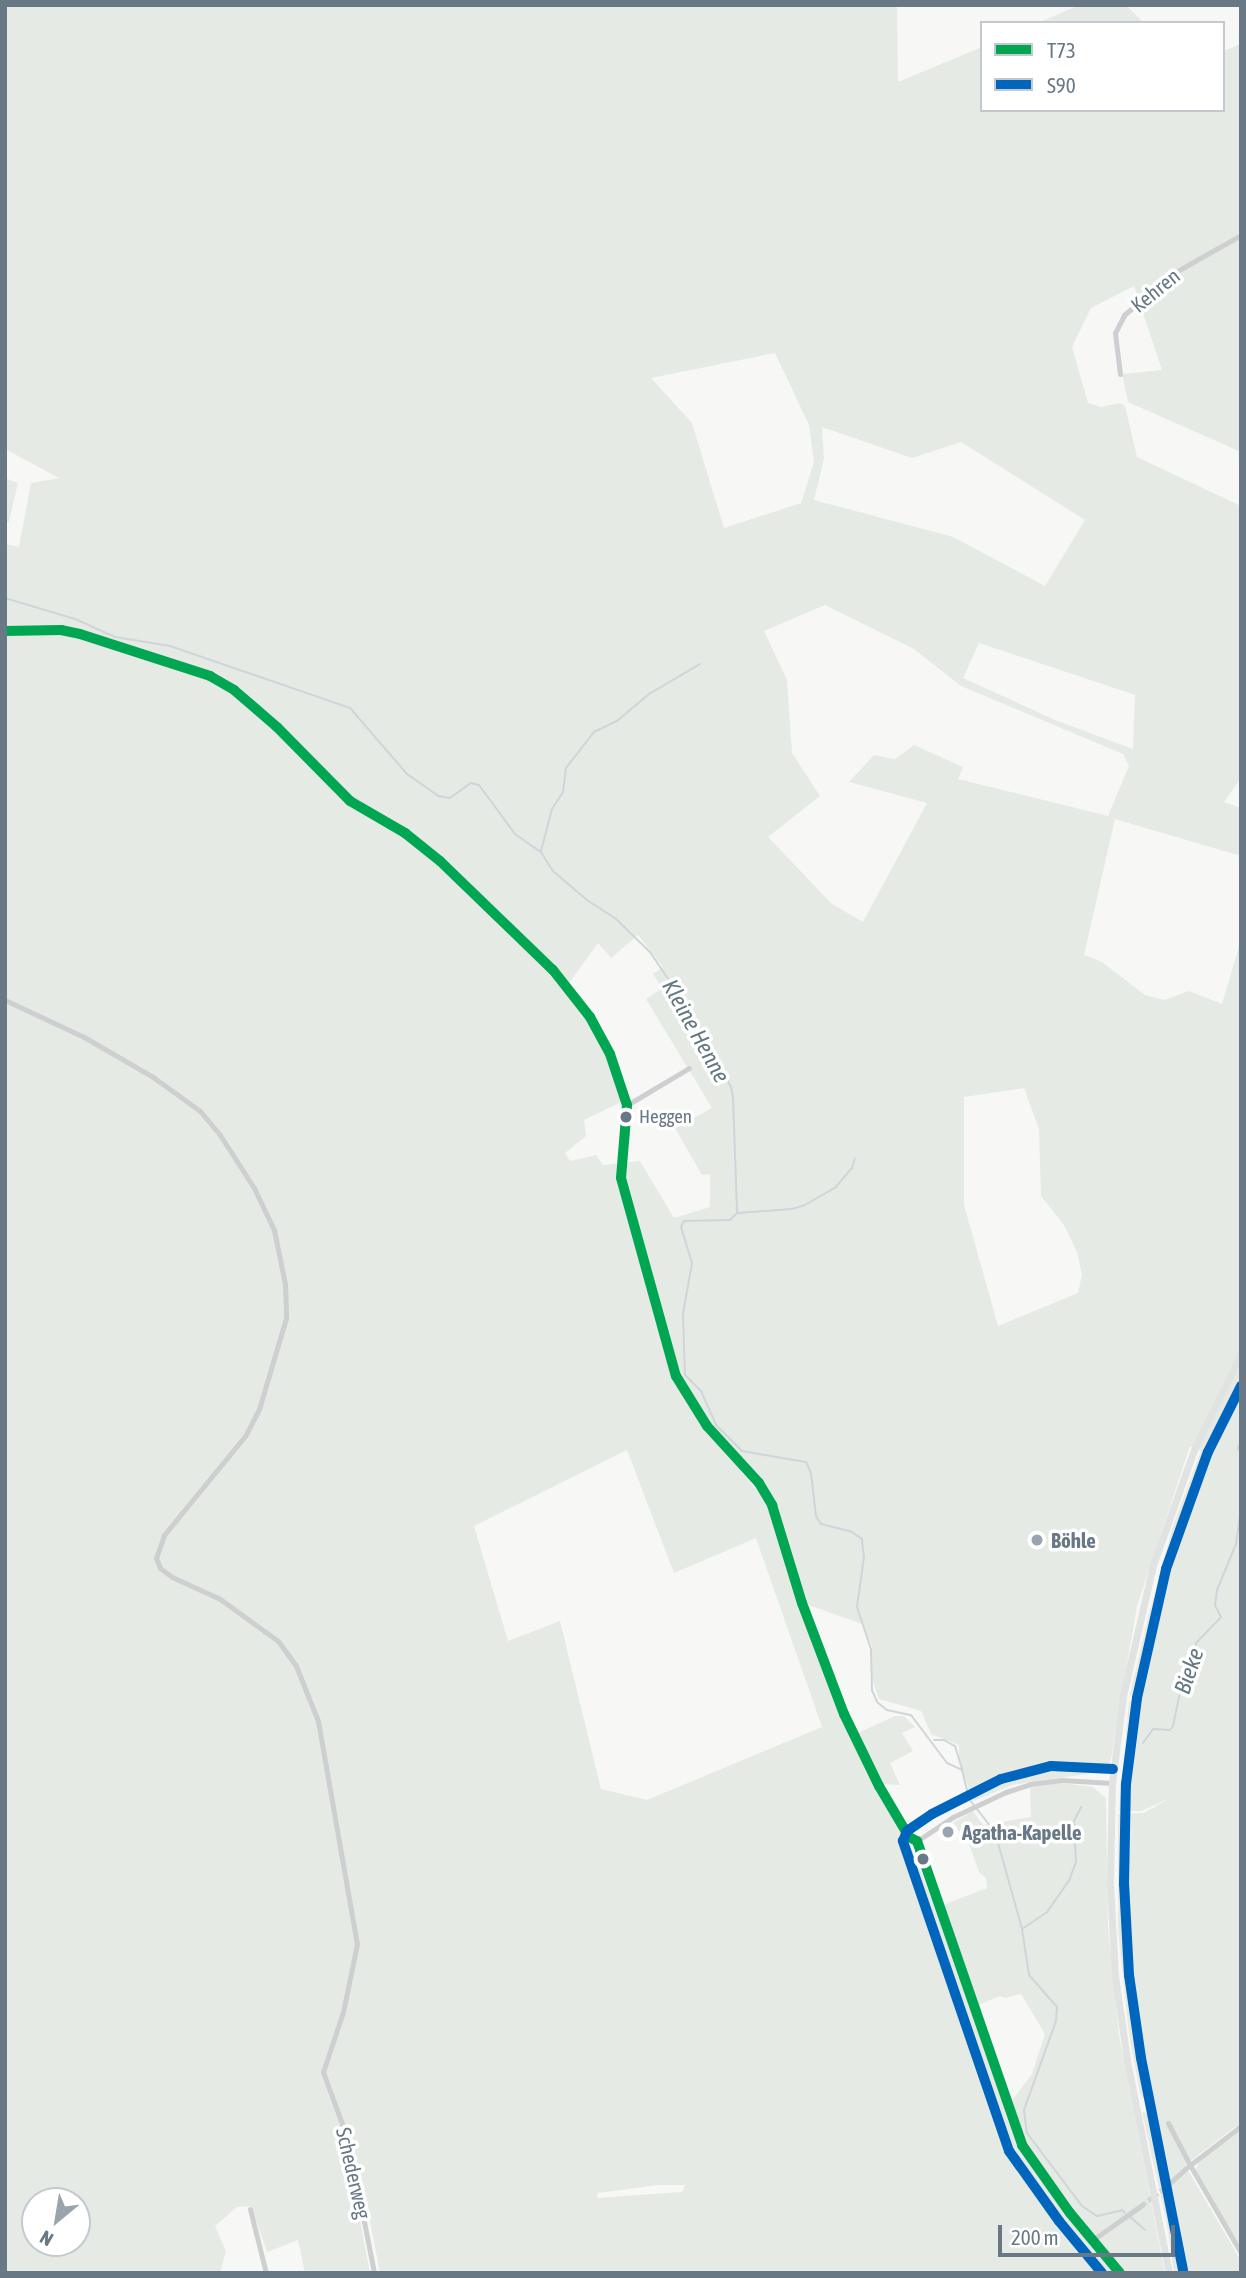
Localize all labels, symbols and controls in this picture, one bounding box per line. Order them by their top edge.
legend [980,21,1225,112]
text: T73 [1047,38,1076,62]
text: S90 [1047,73,1076,97]
street label: Kehren [1126,263,1184,317]
water label: Kleine Henne [656,974,736,1088]
place label: Heggen [639,1106,692,1128]
marker: Heggen [619,1110,633,1124]
place label: Böhle [1051,1527,1096,1553]
marker: Böhle [1029,1532,1045,1548]
water label: Bieke [1168,1644,1210,1698]
place label: Agatha-Kapelle [962,1819,1081,1845]
marker: Agatha-Kapelle [940,1824,956,1840]
unlabelled marker [916,1852,930,1866]
street label: Schederweg [331,2125,377,2221]
north arrow [21,2187,91,2257]
scale bar [1001,2212,1178,2256]
text: 200 m [1011,2225,1059,2249]
text: N [36,2226,57,2251]

